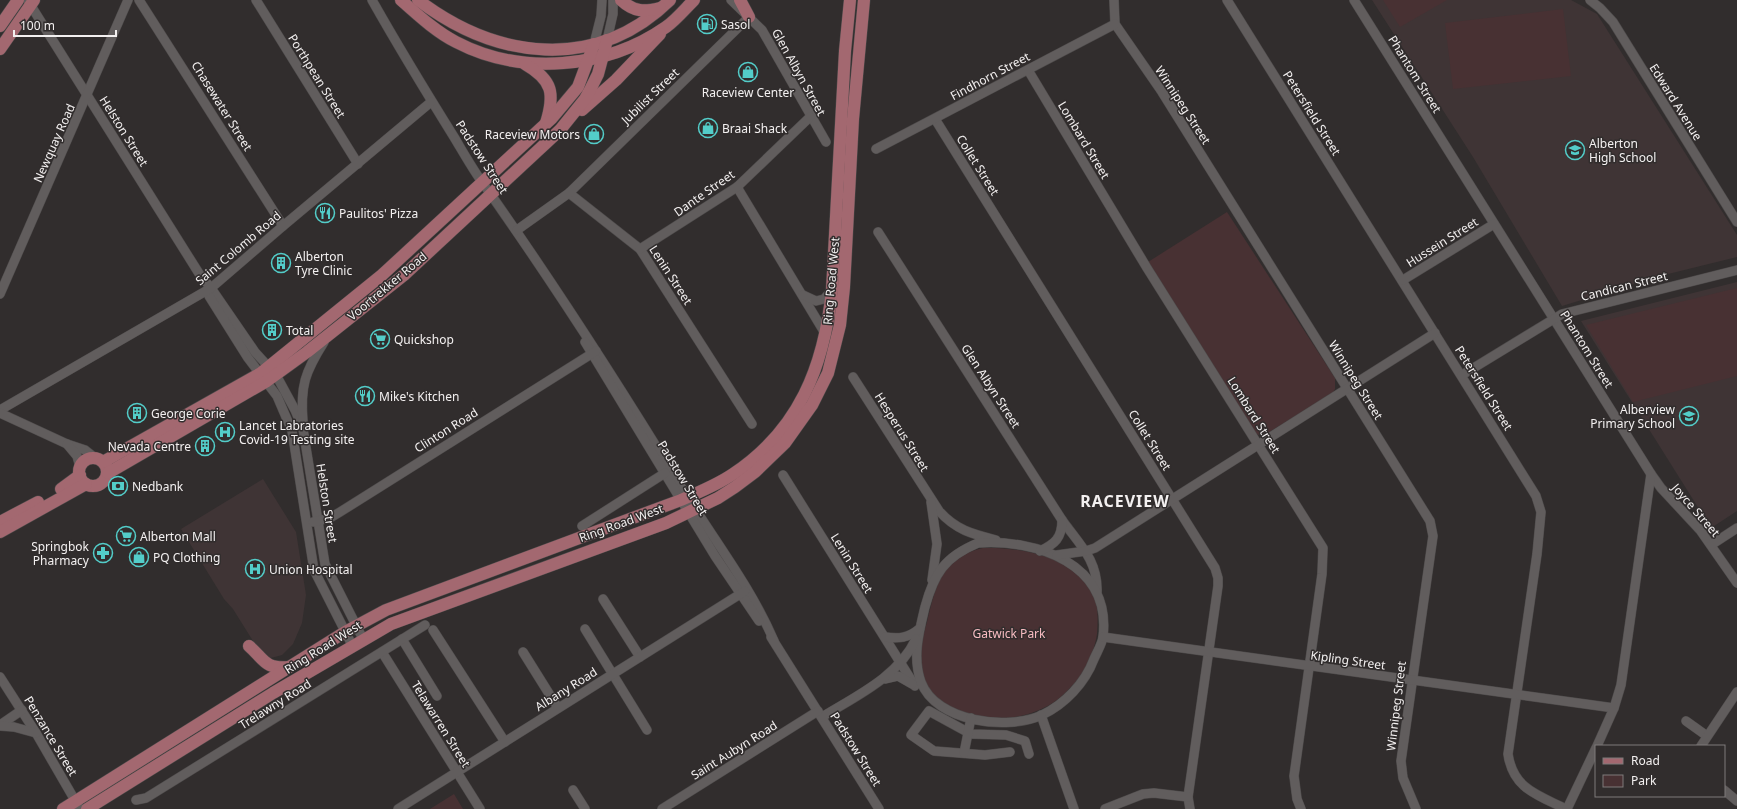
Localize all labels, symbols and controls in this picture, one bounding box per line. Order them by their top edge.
scale bar [14,12,116,38]
fuel station icon: Sasol [696,13,718,35]
place label: Sasol [721,16,750,33]
text: 100 m [20,17,55,34]
street label: Glen Albyn Street [768,25,830,119]
street label: Porthpean Street [284,31,350,122]
street label: Phantom Street [1384,32,1446,116]
street label: Findhorn Street [947,48,1033,104]
street label: Chasewater Street [188,58,257,155]
street label: Edward Avenue [1646,60,1707,144]
shop icon: Raceview Center [737,61,759,83]
street label: Winnipeg Street [1151,62,1215,148]
street label: Jubilist Street [617,64,683,129]
street label: Petersfield Street [1279,67,1345,159]
place label: Raceview Center [702,84,794,101]
street label: Helston Street [96,93,153,170]
street label: Lombard Street [1054,98,1114,182]
street label: Newquay Road [29,101,79,185]
street label: Padstow Street [452,117,513,198]
shop icon: Braai Shack [697,117,719,139]
place label: Braai Shack [722,120,788,137]
shop icon: Raceview Motors [583,123,605,145]
place label: Raceview Motors [485,126,580,143]
street label: Collet Street [953,131,1004,199]
place label: Alberton High School [1589,135,1656,166]
school or university icon: Alberton High School [1564,139,1586,161]
street label: Dante Street [670,165,738,220]
restaurant icon: Paulitos' Pizza [314,202,336,224]
place label: Paulitos' Pizza [339,205,418,222]
street label: Saint Colomb Road [192,207,284,289]
street label: Hussein Street [1403,213,1482,271]
street label: Ring Road West [819,236,843,326]
street label: Lenin Street [645,242,697,309]
place label: Alberton Tyre Clinic [295,248,352,279]
street label: Voortrekker Road [344,248,430,324]
building icon: Alberton Tyre Clinic [270,252,292,274]
street label: Candican Street [1579,267,1670,305]
street label: Phantom Street [1556,307,1618,391]
building icon: Total [261,319,283,341]
place label: Total [286,322,313,339]
supermarket icon: Quickshop [369,328,391,350]
place label: Quickshop [394,331,454,348]
street label: Winnipeg Street [1325,337,1387,423]
street label: Glen Albyn Street [957,341,1025,432]
street label: Petersfield Street [1451,342,1517,434]
street label: Lombard Street [1224,373,1285,457]
restaurant icon: Mike's Kitchen [354,385,376,407]
place label: Mike's Kitchen [379,388,459,405]
street label: Hesperus Street [871,389,933,475]
place label: Alberview Primary School [1590,401,1676,432]
building icon: George Corie [126,402,148,424]
street label: Clinton Road [411,404,481,456]
place label: George Corie [151,405,226,422]
school or university icon: Alberview Primary School [1678,405,1700,427]
street label: Collet Street [1125,406,1176,474]
place label: Lancet Labratories Covid-19 Testing site [239,417,355,448]
hospital icon: Lancet Labratories Covid-19 Testing site [214,421,236,443]
building icon: Nevada Centre [194,435,216,457]
street label: Padstow Street [654,437,712,519]
place label: Nevada Centre [108,438,191,455]
street label: Helston Street [312,462,342,545]
bank icon: Nedbank [107,475,129,497]
place label: Nedbank [132,478,184,495]
street label: Joyce Street [1667,479,1724,541]
district label: RACEVIEW [1080,490,1170,512]
street label: Ring Road West [577,500,666,546]
supermarket icon: Alberton Mall [115,525,137,547]
place label: Alberton Mall [140,528,216,545]
street label: Lenin Street [827,530,877,597]
place label: Springbok Pharmacy [31,538,90,569]
pharmacy icon: Springbok Pharmacy [92,542,114,564]
shop icon: PQ Clothing [128,546,150,568]
place label: PQ Clothing [153,549,220,566]
hospital icon: Union Hospital [244,558,266,580]
place label: Union Hospital [269,561,353,578]
street label: Ring Road West [281,616,365,678]
park label: Gatwick Park [973,625,1046,642]
street label: Kipling Street [1309,646,1387,674]
street label: Winnipeg Street [1382,659,1410,752]
street label: Albany Road [532,663,600,715]
street label: Trelawny Road [236,675,314,733]
street label: Telawarren Street [408,677,475,771]
street label: Penzance Street [20,693,82,780]
street label: Padstow Street [826,709,886,790]
street label: Saint Aubyn Road [688,717,780,783]
legend [1595,745,1725,797]
text: Road [1631,752,1660,769]
text: Park [1631,772,1657,789]

